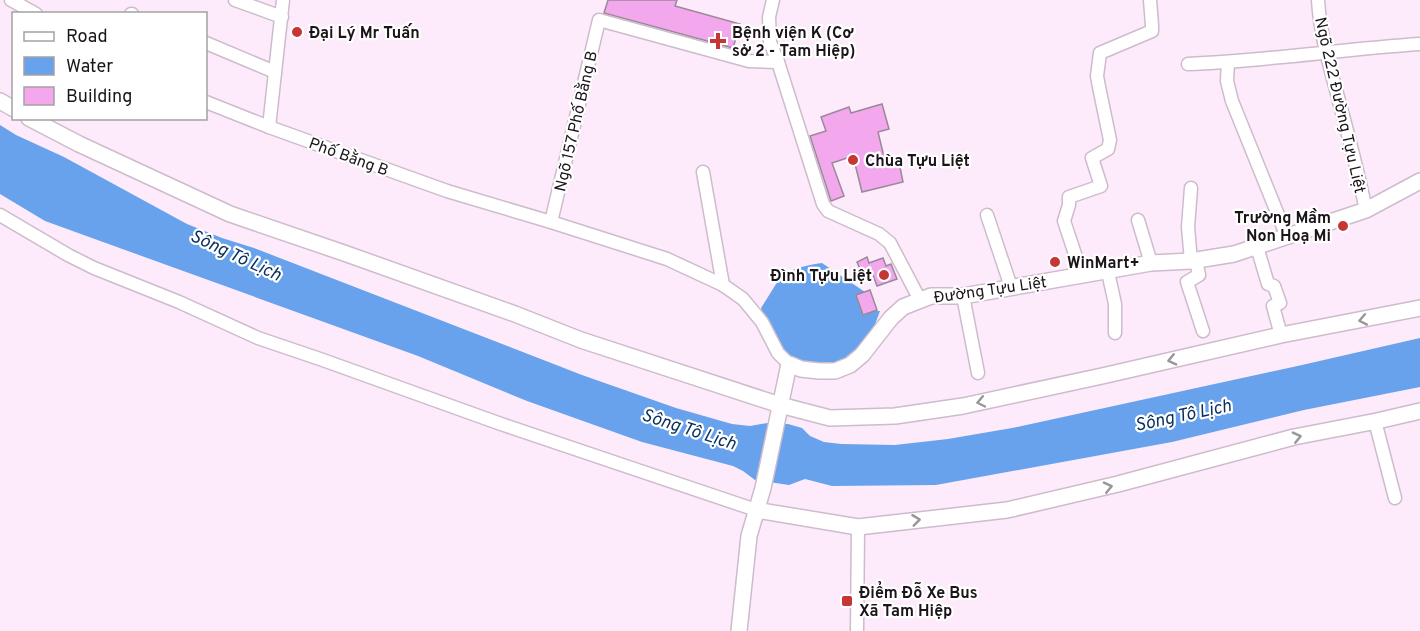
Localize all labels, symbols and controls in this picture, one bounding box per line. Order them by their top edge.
legend [12,12,207,120]
street label: Ngõ 222 Đường Tựu Liệt [1309,15,1369,195]
place label: Đại Lý Mr Tuấn [309,23,420,44]
place label: Bệnh viện K (Cơ sở 2 - Tam Hiệp) [732,24,855,62]
marker: Đại Lý Mr Tuấn [290,25,304,39]
text: Road [66,26,108,49]
marker: Bệnh viện K (Cơ sở 2 - Tam Hiệp) [709,32,727,50]
street label: Ngõ 157 Phố Bằng B [549,49,603,194]
text: Water [66,56,113,79]
text: Building [66,86,132,109]
street label: Phố Bằng B [306,132,392,182]
place label: Chùa Tựu Liệt [865,152,970,172]
marker: Chùa Tựu Liệt [846,153,860,167]
place label: Trường Mầm Non Hoạ Mi [1234,207,1331,247]
marker: Trường Mầm Non Hoạ Mi [1336,219,1350,233]
water label: Sông Tô Lịch [186,225,285,288]
place label: WinMart+ [1067,254,1140,274]
marker: WinMart+ [1048,255,1062,269]
place label: Đình Tựu Liệt [770,267,872,287]
marker: Đình Tựu Liệt [877,268,891,282]
street label: Đường Tựu Liệt [932,273,1048,309]
one-way arrow [1358,313,1368,326]
one-way arrow [1167,353,1177,366]
one-way arrow [977,395,987,408]
water label: Sông Tô Lịch [1133,395,1234,438]
water label: Sông Tô Lịch [638,404,739,457]
one-way arrow [1291,431,1301,444]
one-way arrow [1103,481,1113,494]
one-way arrow [912,514,921,527]
place label: Điểm Đỗ Xe Bus Xã Tam Hiệp [859,580,978,622]
marker: Điểm Đỗ Xe Bus Xã Tam Hiệp [840,594,854,608]

